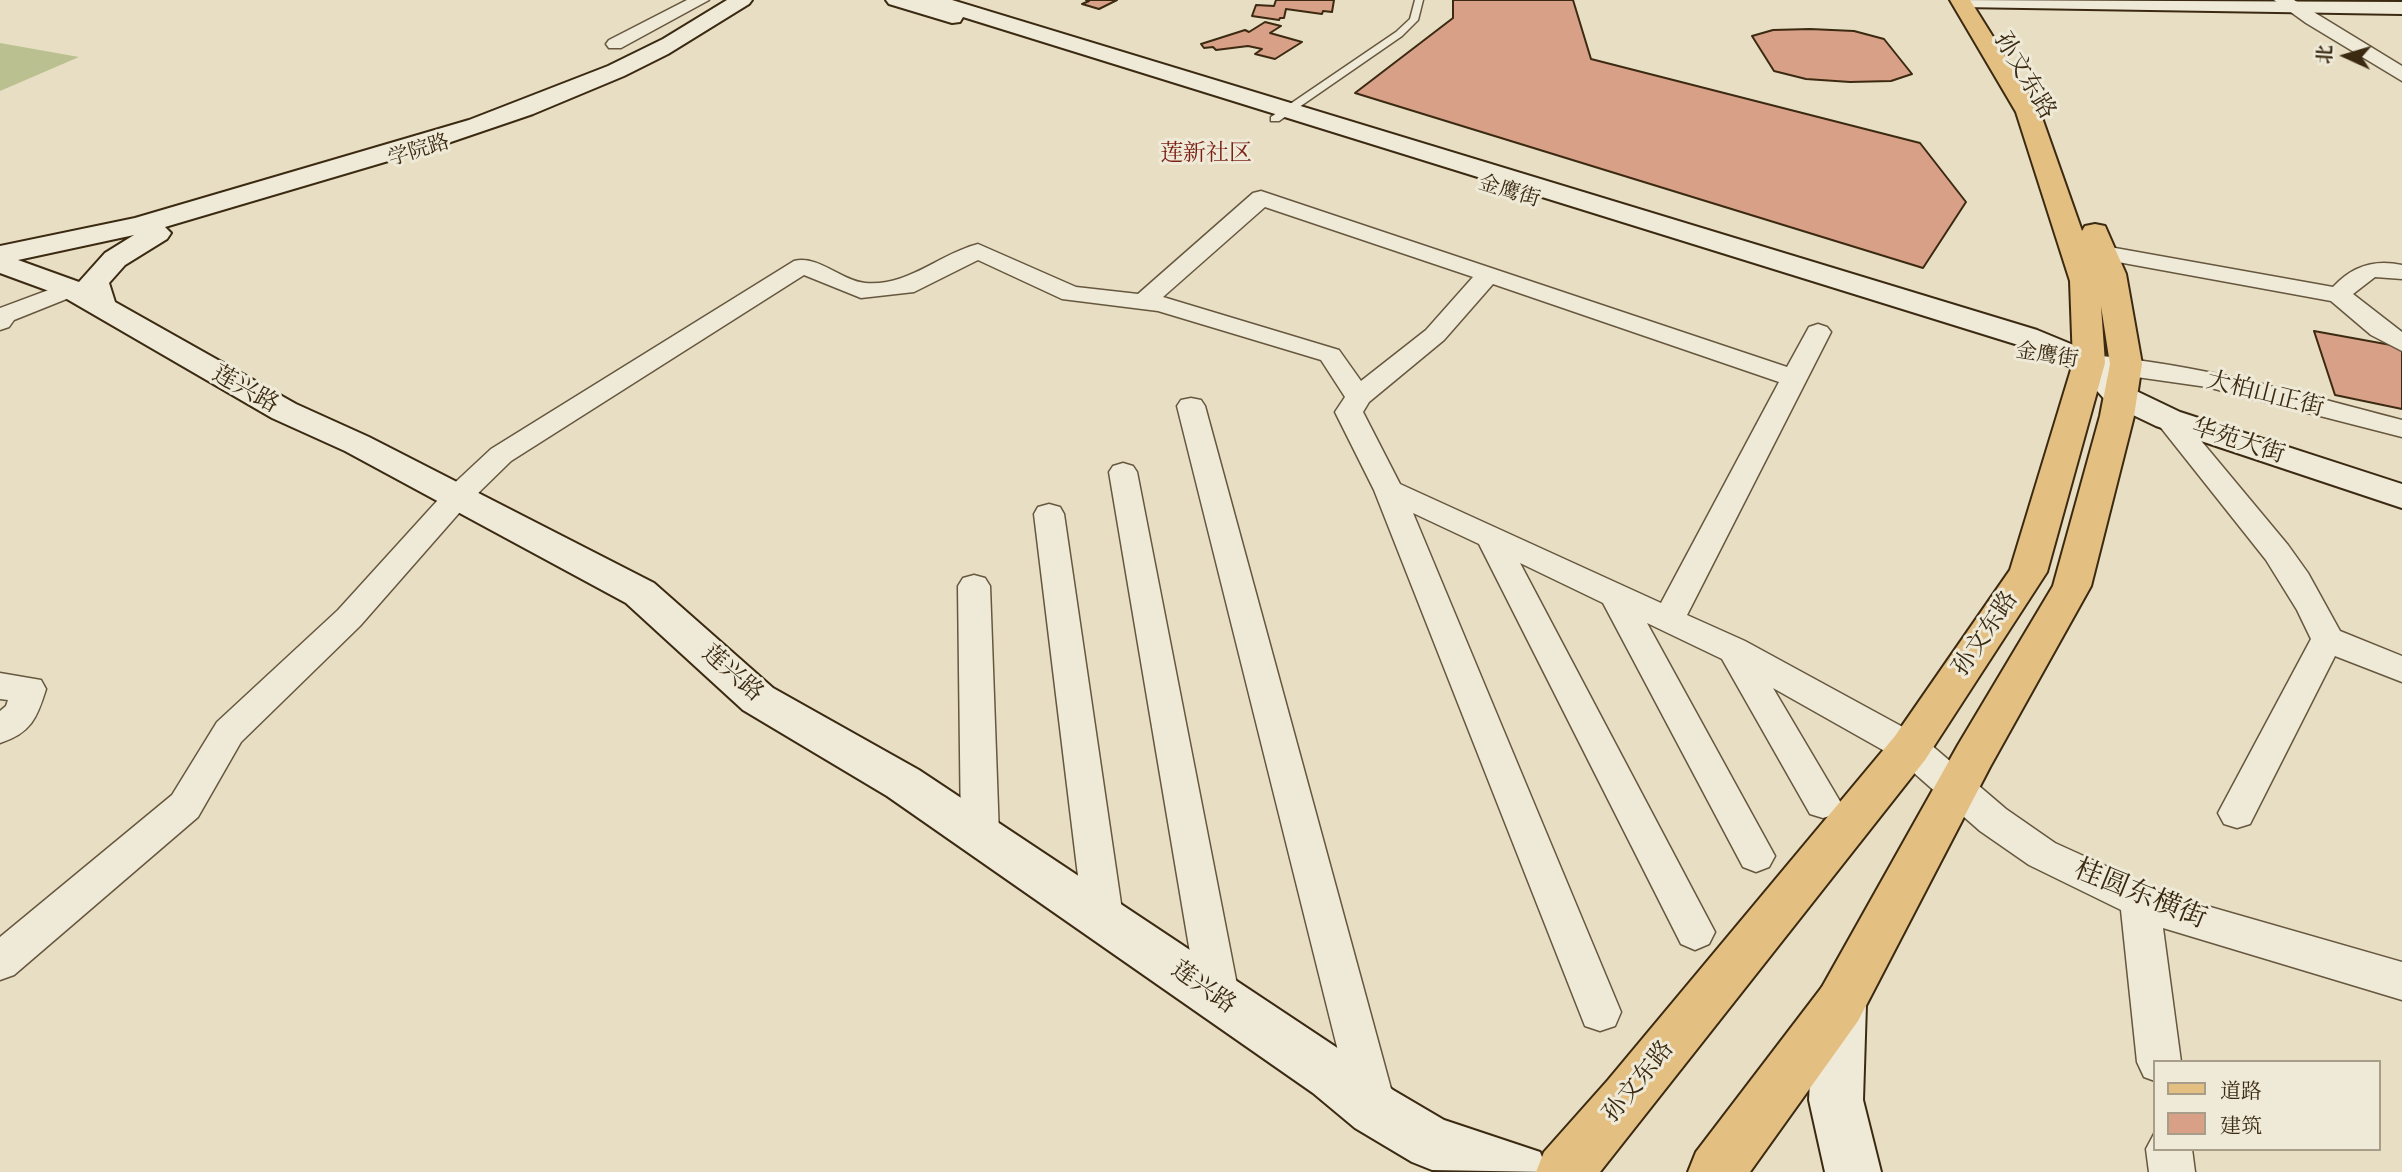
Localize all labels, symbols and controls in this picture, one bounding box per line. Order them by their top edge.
north arrow [2311,21,2381,91]
street label: 孙文东路 [1987,27,2061,125]
text: 北 [2312,44,2337,65]
street label: 学院路 [385,130,453,172]
district label: 莲新社区 [1160,140,1252,168]
street label: 金鹰街 [1475,171,1543,213]
street label: 金鹰街 [2014,339,2080,373]
street label: 莲兴路 [207,360,283,420]
street label: 大柏山正街 [2203,367,2327,423]
street label: 华苑大街 [2188,413,2288,471]
street label: 孙文东路 [1947,586,2025,682]
street label: 莲兴路 [695,640,769,708]
street label: 桂圆东横街 [2069,853,2211,937]
street label: 莲兴路 [1165,956,1241,1020]
street label: 孙文东路 [1598,1036,1680,1128]
legend [2154,1060,2381,1151]
text: 道路 [2220,1078,2262,1104]
text: 建筑 [2220,1113,2262,1139]

